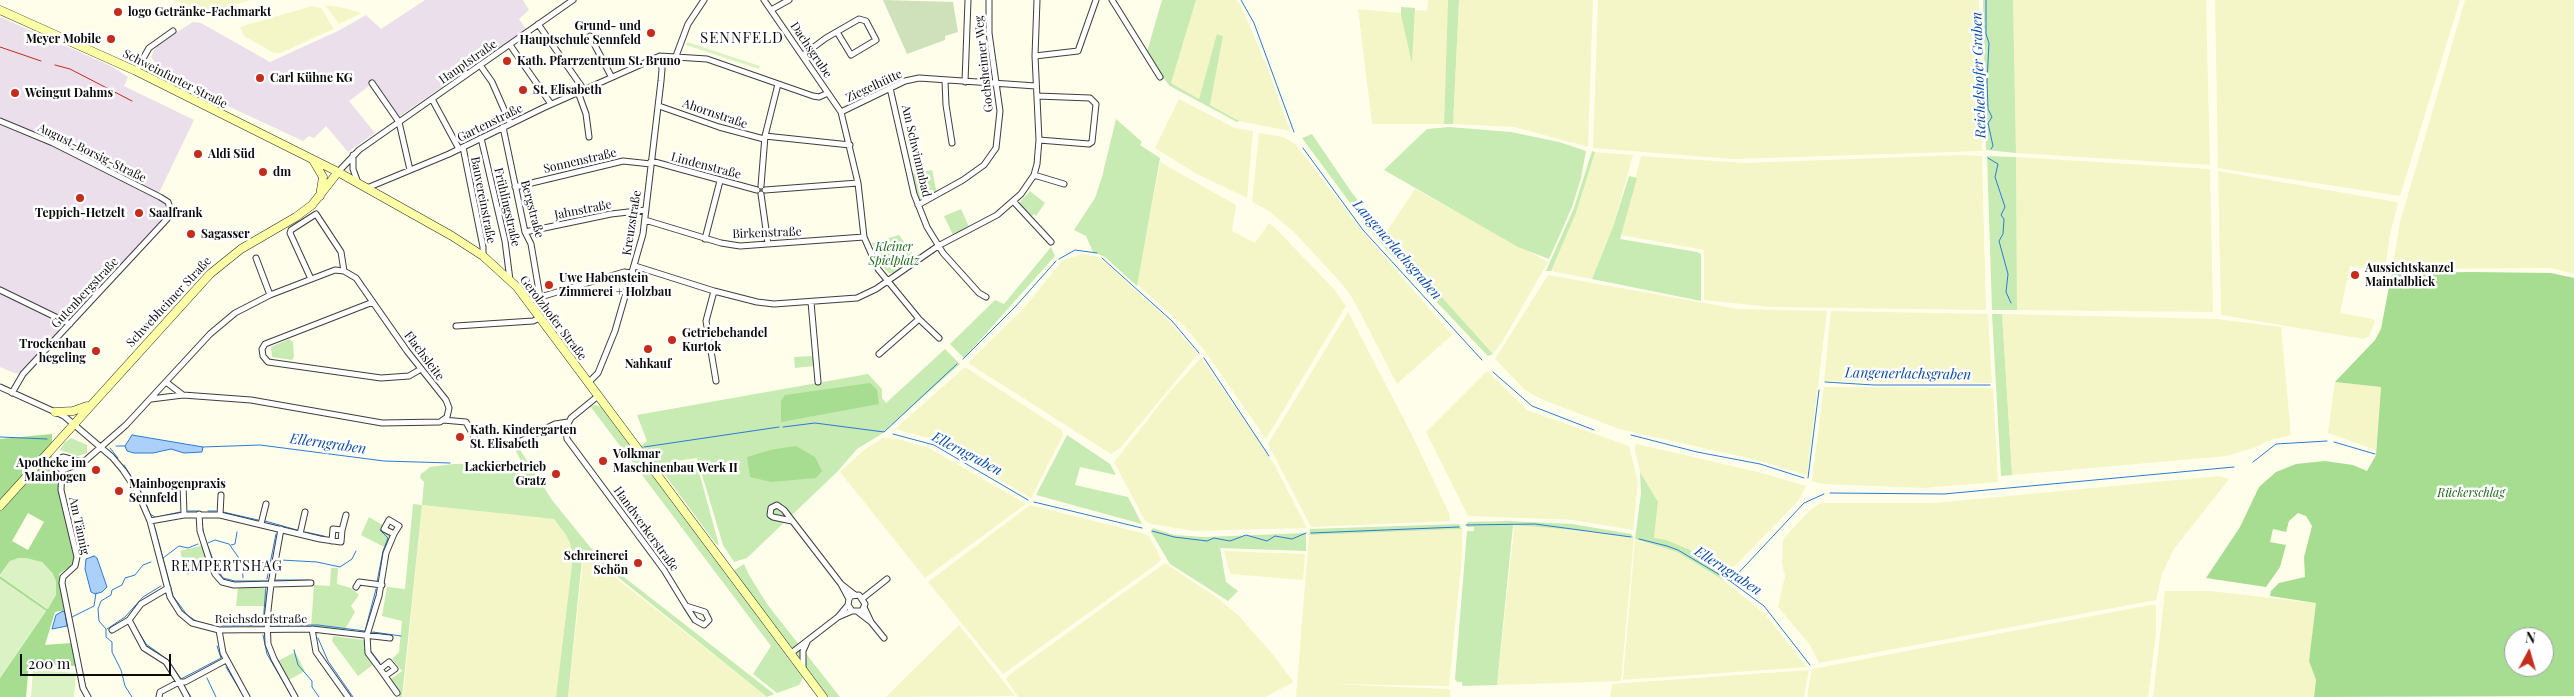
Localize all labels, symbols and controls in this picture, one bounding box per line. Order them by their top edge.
place label: logo Getränke-Fachmarkt [128,5,271,19]
marker: logo Getränke-Fachmarkt [112,6,124,18]
water label: Reichelshofer Graben [1968,11,1990,139]
street label: Gochsheimer Weg [972,15,996,113]
place label: Grund- und Hauptschule Sennfeld [519,19,641,47]
street label: Dachsgrube [787,19,835,81]
marker: Grund- und Hauptschule Sennfeld [645,27,657,39]
district label: SENNFELD [699,29,785,47]
place label: Meyer Mobile [26,32,101,46]
marker: Meyer Mobile [105,33,117,45]
street label: Hauptstraße [436,37,500,87]
street label: Schweinfurter Straße [120,46,230,112]
place label: Kath. Pfarrzentrum St. Bruno [517,54,681,68]
marker: Kath. Pfarrzentrum St. Bruno [501,55,513,67]
street label: Ziegelhütte [844,67,904,105]
place label: Carl Kühne KG [270,71,353,85]
marker: Carl Kühne KG [254,72,266,84]
place label: St. Elisabeth [533,83,602,97]
marker: St. Elisabeth [517,84,529,96]
place label: Weingut Dahms [25,86,113,100]
marker: Weingut Dahms [9,87,21,99]
street label: Ahornstraße [681,96,749,132]
street label: Gartenstraße [455,101,525,145]
street label: Am Schwimmbad [898,103,934,199]
street label: August-Borsig-Straße [36,121,148,185]
street label: Sonnenstraße [542,146,618,176]
place label: Aldi Süd [208,147,255,161]
marker: Aldi Süd [192,148,204,160]
street label: Lindenstraße [669,150,743,182]
street label: Bauvereinstraße [468,155,498,245]
place label: dm [273,165,291,179]
marker: dm [257,166,269,178]
street label: Frühlingstraße [491,166,523,248]
street label: Bergstraße [517,179,547,239]
street label: Kreuzstraße [620,189,644,257]
marker: Teppich-Hetzelt [74,192,86,204]
street label: Jahnstraße [553,197,613,223]
water label: Langenerlachsgraben [1349,197,1445,303]
place label: Teppich-Hetzelt [35,206,125,220]
place label: Saalfrank [149,206,203,220]
marker: Saalfrank [133,207,145,219]
street label: Birkenstraße [732,225,802,241]
place label: Sagasser [201,227,250,241]
marker: Sagasser [185,228,197,240]
park label: Kleiner Spielplatz [869,240,919,268]
street label: Schwebheimer Straße [124,254,214,350]
street label: Gutenbergstraße [49,255,121,331]
place label: Aussichtskanzel Maintalblick [2365,261,2454,289]
marker: Aussichtskanzel Maintalblick [2349,269,2361,281]
place label: Uwe Habenstein Zimmerei + Holzbau [559,271,671,299]
street label: Gerolzhofer Straße [517,273,589,363]
marker: Uwe Habenstein Zimmerei + Holzbau [543,279,555,291]
place label: Getriebehandel Kurtok [682,326,767,354]
street label: Flachsleite [401,329,447,383]
marker: Getriebehandel Kurtok [666,334,678,346]
place label: Trockenbau hegeling [19,337,86,365]
marker: Nahkauf [642,343,654,355]
marker: Trockenbau hegeling [90,345,102,357]
place label: Nahkauf [625,357,671,371]
water label: Langenerlachsgraben [1845,364,1971,384]
place label: Kath. Kindergarten St. Elisabeth [470,423,577,451]
water label: Ellerngraben [929,429,1005,479]
water label: Ellerngraben [289,430,367,458]
marker: Kath. Kindergarten St. Elisabeth [454,431,466,443]
place label: Volkmar Maschinenbau Werk II [613,447,738,475]
marker: Volkmar Maschinenbau Werk II [597,455,609,467]
place label: Apotheke im Mainbogen [16,456,86,484]
place label: Lackierbetrieb Gratz [465,460,546,488]
marker: Apotheke im Mainbogen [90,464,102,476]
marker: Lackierbetrieb Gratz [550,468,562,480]
place label: Mainbogenpraxis Sennfeld [129,477,226,505]
street label: Handwerkerstraße [610,484,682,574]
marker: Mainbogenpraxis Sennfeld [113,485,125,497]
park label: Rückerschlag [2437,486,2505,500]
street label: Am Tännig [66,496,92,556]
water label: Ellerngraben [1691,543,1765,599]
place label: Schreinerei Schön [564,549,628,577]
marker: Schreinerei Schön [632,557,644,569]
district label: REMPERTSHAG [170,559,284,575]
street label: Reichsdorfstraße [215,612,307,626]
north arrow [2504,627,2554,677]
text: N [2524,628,2537,648]
scale bar [22,644,174,676]
text: 200 m [28,653,70,673]

